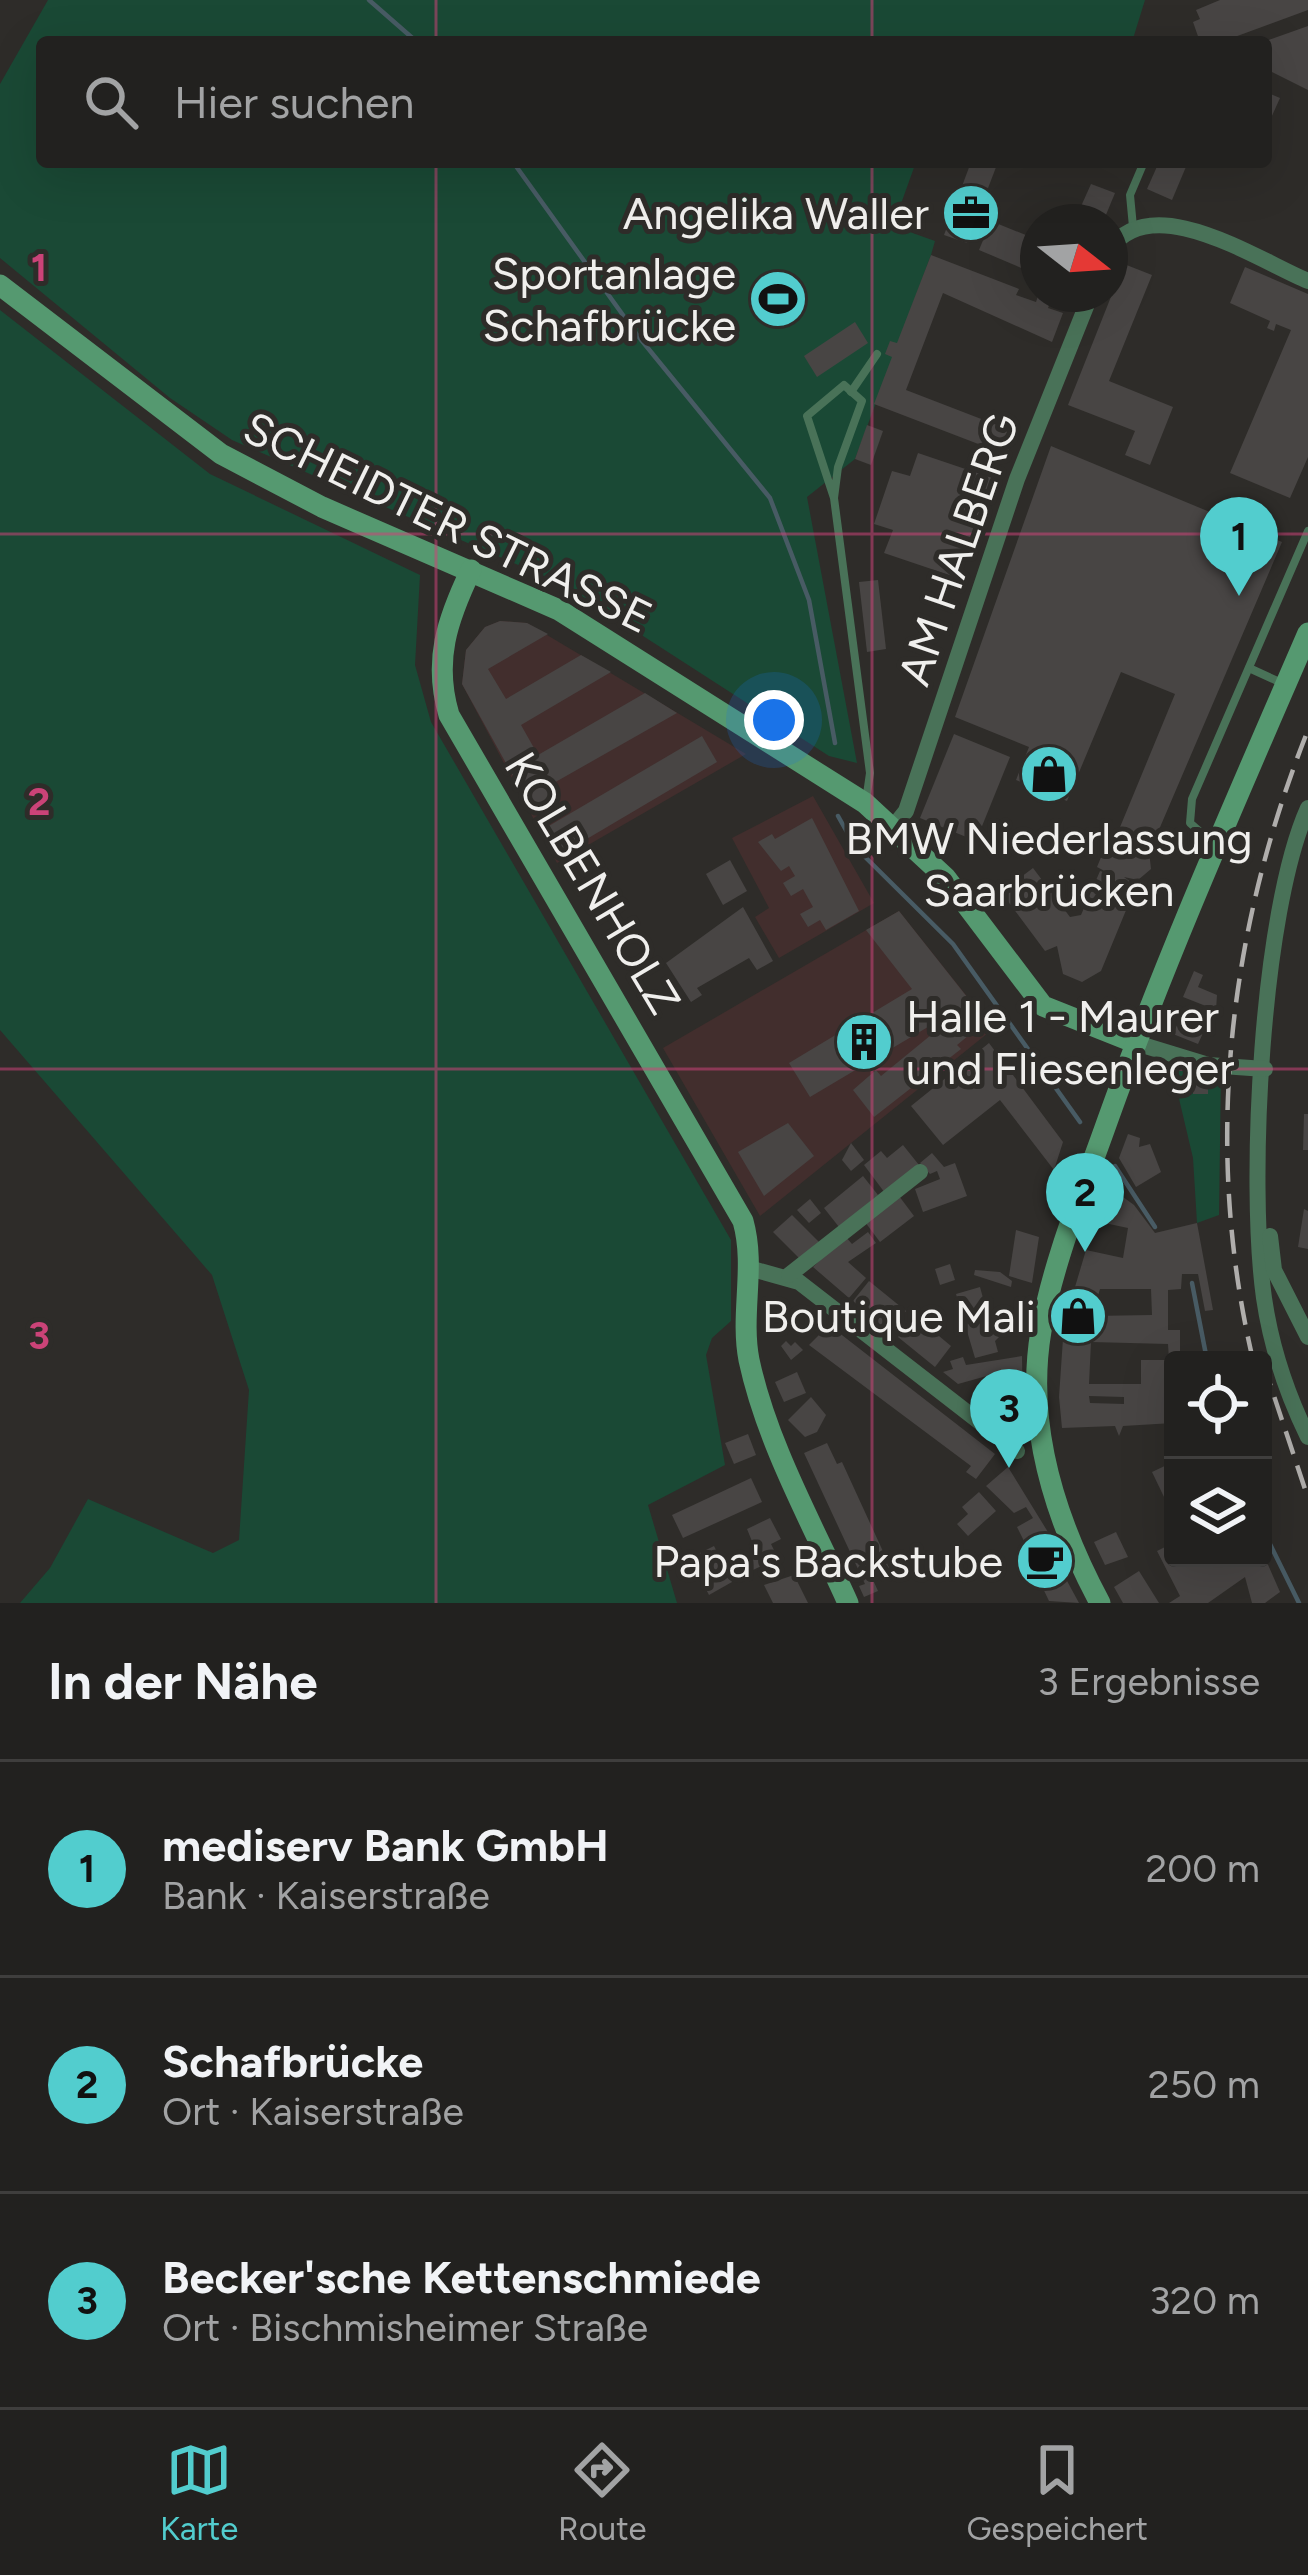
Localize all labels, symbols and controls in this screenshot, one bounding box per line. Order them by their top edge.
search box [36,36,1272,168]
icon: search [78,69,144,135]
text: Hier suchen [174,75,414,129]
office icon: Angelika Waller [940,182,1002,244]
place label: Angelika Waller [623,186,929,240]
north arrow [1020,204,1128,312]
text: 1 [31,244,47,291]
place label: Sportanlage Schafbrücke [482,246,736,352]
sports icon: Sportanlage Schafbrücke [747,268,809,330]
street label: SCHEIDTER STRASSE [235,400,661,644]
street label: AM HALBERG [886,406,1030,692]
pin: 1 [1200,497,1278,596]
your location [744,690,804,750]
street label: KOLBENHOLZ [494,742,692,1024]
shop icon: BMW Niederlassung Saarbrücken [1018,743,1080,805]
text: 2 [28,778,50,825]
place label: BMW Niederlassung Saarbrücken [845,811,1253,917]
place label: Halle 1 - Maurer und Fliesenleger [906,989,1234,1095]
building icon: Halle 1 - Maurer und Fliesenleger [833,1011,895,1073]
pin: 2 [1046,1153,1124,1252]
shop icon: Boutique Mali [1047,1285,1109,1347]
place label: Boutique Mali [762,1289,1036,1343]
text: 3 [28,1312,50,1359]
map controls [1164,1351,1272,1567]
button: locate [1164,1351,1272,1459]
pin: 3 [970,1369,1048,1468]
button: layers [1164,1459,1272,1567]
cafe icon: Papa's Backstube [1014,1530,1076,1592]
place label: Papa's Backstube [653,1534,1003,1588]
text: In der Nähe [48,1651,318,1712]
text: 3 Ergebnisse [1037,1658,1260,1705]
text: mediserv Bank GmbH [162,1818,609,1872]
text: 1 [79,1845,95,1892]
text: 200 m [1145,1845,1260,1892]
text: Bank · Kaiserstraße [162,1872,490,1919]
text: Schafbrücke [162,2034,423,2088]
text: 2 [76,2061,98,2108]
text: 250 m [1148,2061,1260,2108]
text: Ort · Kaiserstraße [162,2088,464,2135]
text: Becker'sche Kettenschmiede [162,2250,761,2304]
text: 3 [76,2277,98,2324]
text: 320 m [1149,2277,1260,2324]
text: Ort · Bischmisheimer Straße [162,2304,648,2351]
tab: Karte [160,2437,238,2548]
tab: Route [558,2437,647,2548]
tab: Gespeichert [966,2437,1148,2548]

